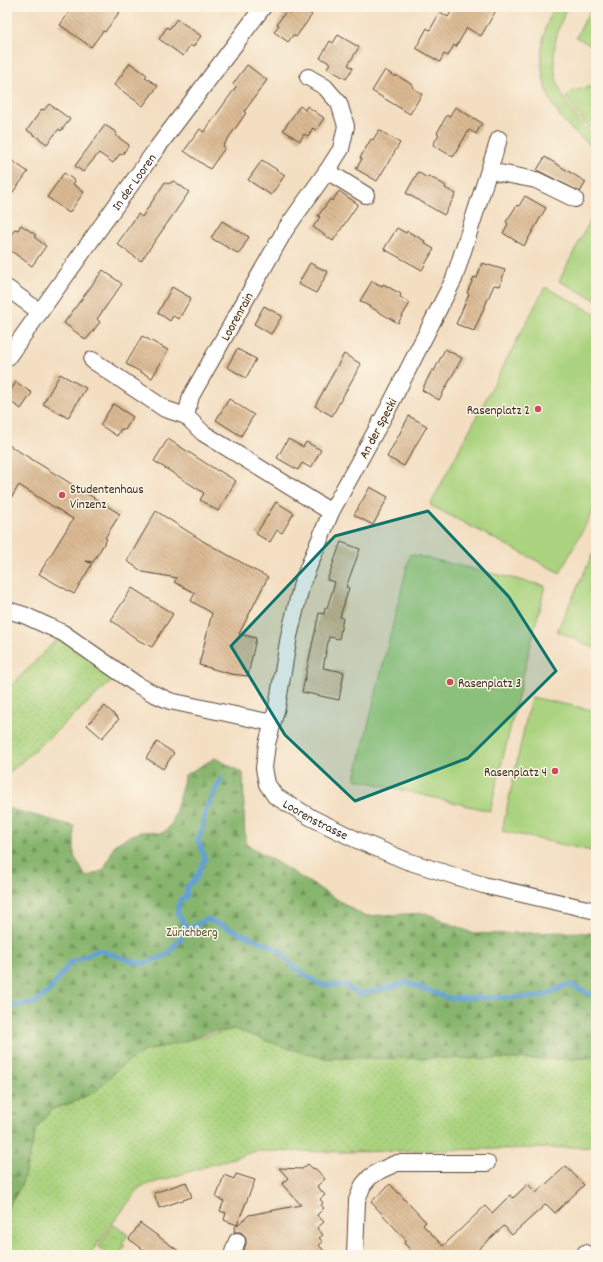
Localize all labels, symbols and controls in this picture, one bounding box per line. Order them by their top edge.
street label: In der Looren [108,150,162,215]
street label: Loorenrain [217,290,259,345]
street label: An der Specki [355,395,403,463]
place label: Rasenplatz 2 [467,402,530,421]
marker: Rasenplatz 2 [533,404,543,414]
place label: Studentenhaus Vinzenz [70,481,144,515]
marker: Studentenhaus Vinzenz [57,490,67,500]
place label: Rasenplatz 3 [458,675,521,694]
marker: Rasenplatz 3 [445,677,455,687]
place label: Rasenplatz 4 [484,764,547,783]
marker: Rasenplatz 4 [550,766,560,776]
street label: Loorenstrasse [279,796,351,846]
park label: Zürichberg [166,924,218,943]

